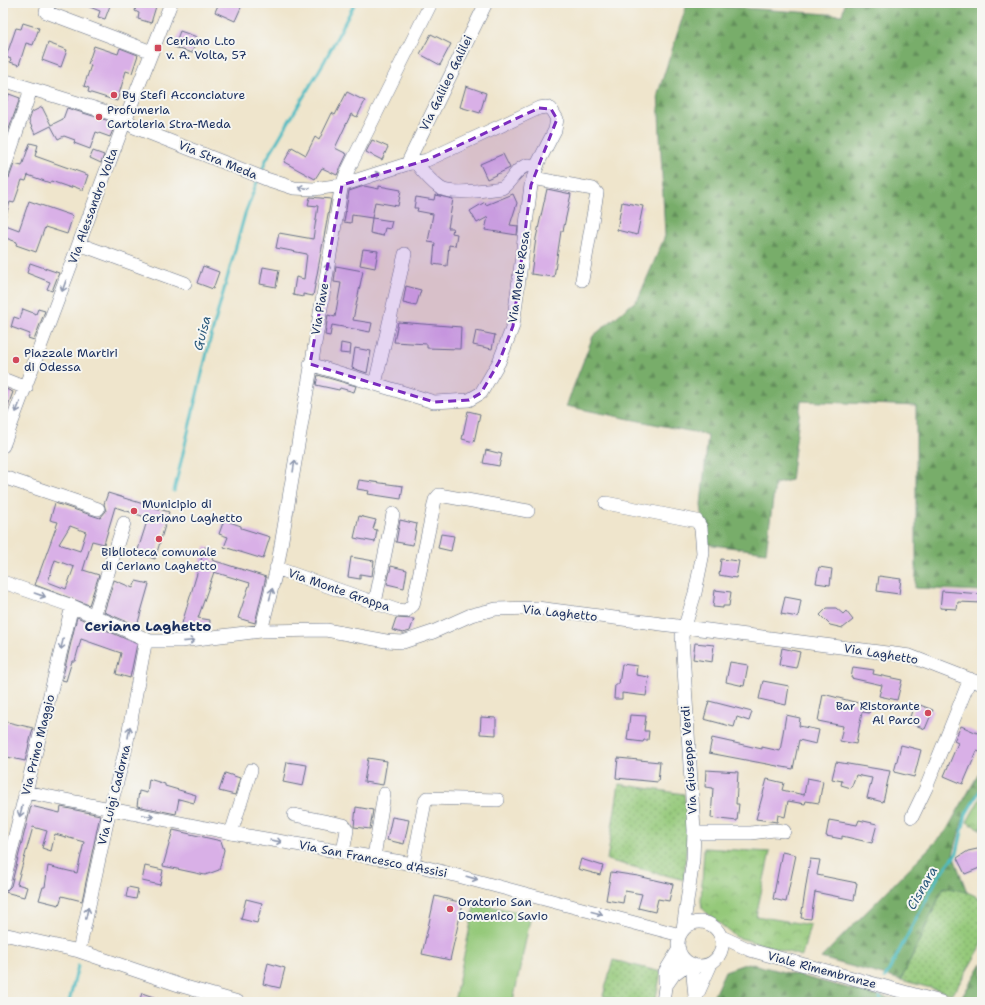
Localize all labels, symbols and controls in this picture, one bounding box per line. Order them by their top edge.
street label: Via Galileo Galilei [416,32,476,134]
place label: Ceriano L.to v. A. Volta, 57 [166,33,247,63]
marker: Ceriano L.to v. A. Volta, 57 [153,43,163,53]
place label: By Stefi Acconciature [122,87,245,103]
marker: By Stefi Acconciature [109,90,119,100]
place label: Profumeria Cartoleria Stra-Meda [107,102,231,132]
marker: Profumeria Cartoleria Stra-Meda [94,112,104,122]
street label: Via Stra Meda [176,137,261,183]
street label: Via Alessandro Volta [65,145,122,266]
one-way arrow [368,170,380,178]
one-way arrow [298,185,311,192]
street label: Via Monte Rosa [505,229,533,324]
one-way arrow [323,262,331,275]
one-way arrow [59,279,67,291]
street label: Via Piave [308,281,333,337]
water label: Guisa [189,314,215,352]
place label: Piazzale Martiri di Odessa [24,345,118,375]
marker: Piazzale Martiri di Odessa [11,355,21,365]
one-way arrow [14,401,21,413]
one-way arrow [290,460,298,473]
place label: Municipio di Ceriano Laghetto [142,496,242,526]
marker: Municipio di Ceriano Laghetto [129,506,139,516]
marker: Biblioteca comunale di Ceriano Laghetto [154,534,164,544]
place label: Biblioteca comunale di Ceriano Laghetto [101,544,217,574]
street label: Via Monte Grappa [286,565,393,615]
one-way arrow [267,587,275,600]
one-way arrow [33,592,46,599]
street label: Via Laghetto [522,601,598,625]
district label: Ceriano Laghetto [85,617,211,635]
one-way arrow [58,637,66,650]
one-way arrow [182,637,195,644]
street label: Via Laghetto [843,640,919,668]
street label: Via Primo Maggio [18,693,58,797]
place label: Bar Ristorante Al Parco [836,698,920,728]
street label: Via Giuseppe Verdi [677,705,701,815]
marker: Bar Ristorante Al Parco [923,708,933,718]
one-way arrow [125,726,133,739]
street label: Via Luigi Cadorna [94,743,134,847]
one-way arrow [17,805,25,818]
one-way arrow [141,813,154,821]
one-way arrow [269,837,282,845]
street label: Via San Francesco d'Assisi [297,837,449,881]
water label: Cisnara [903,863,941,913]
one-way arrow [465,875,478,883]
place label: Oratorio San Domenico Savio [458,894,548,924]
marker: Oratorio San Domenico Savio [445,904,455,914]
one-way arrow [83,907,91,920]
one-way arrow [591,910,604,917]
street label: Viale Rimembranze [766,948,878,992]

